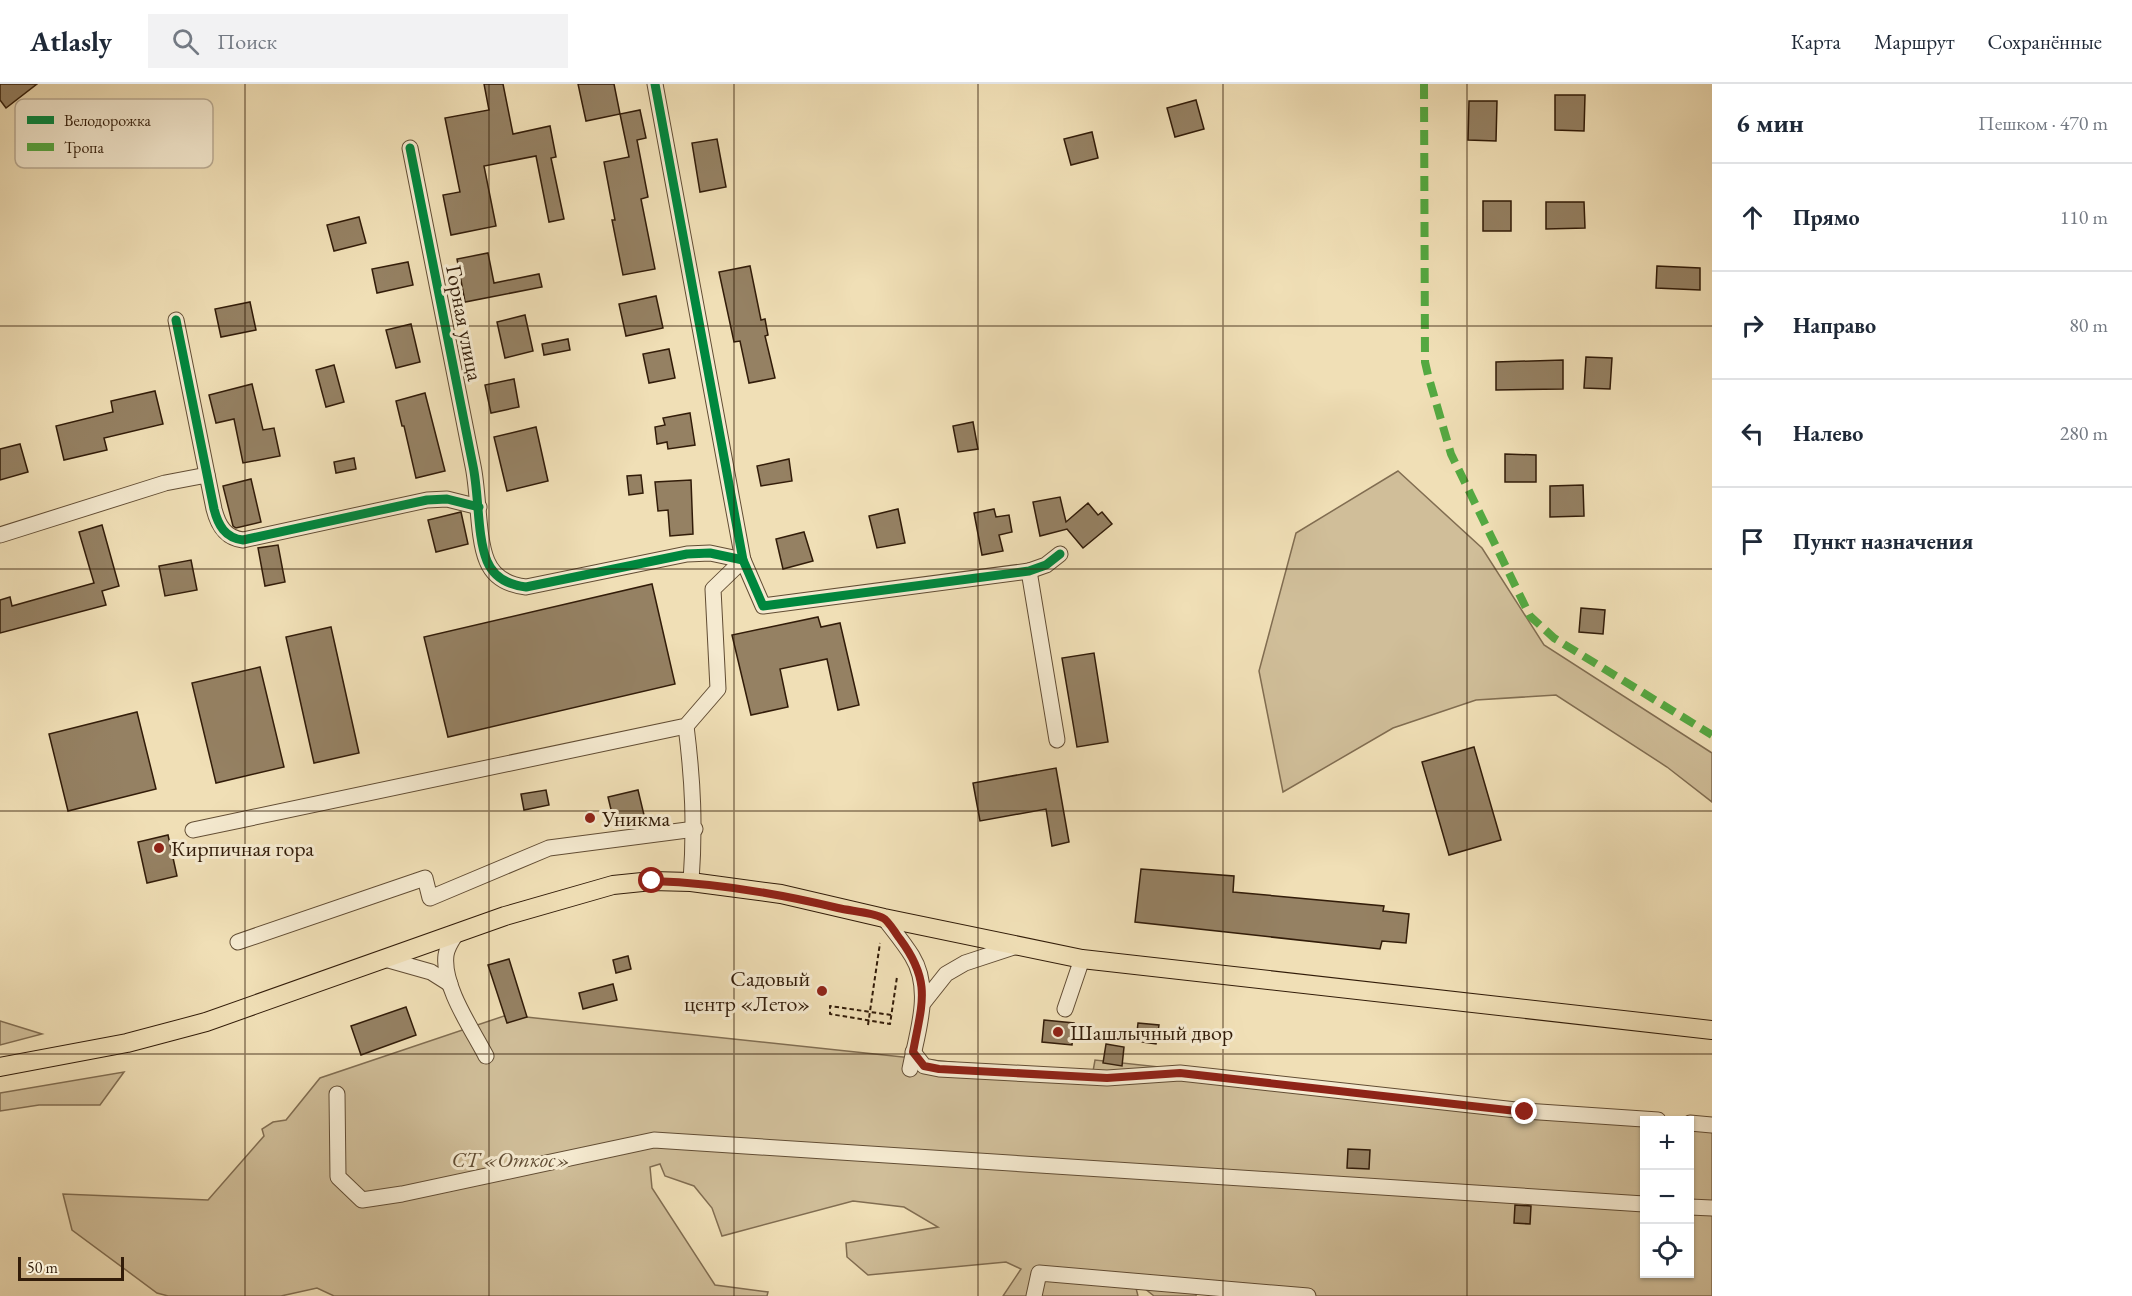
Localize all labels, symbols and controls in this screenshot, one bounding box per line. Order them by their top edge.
search box [148,14,568,68]
text: Atlasly [30,23,112,59]
icon: search [169,25,202,58]
text: Поиск [217,27,277,56]
text: Карта [1791,28,1841,55]
text: Маршрут [1874,28,1955,55]
text: Сохранённые [1988,28,2102,55]
legend [15,99,213,168]
text: 6 мин [1736,106,1804,140]
text: Велодорожка [64,110,151,131]
text: Пешком · 470 m [1978,110,2108,136]
text: Тропа [64,137,104,158]
icon: ahead [1736,201,1769,234]
text: Прямо [1793,203,1860,232]
text: 110 m [2060,204,2108,230]
street label: Горная улица [439,263,490,384]
icon: right [1736,309,1769,342]
text: Направо [1793,311,1876,340]
text: 80 m [2069,312,2108,338]
icon: left [1736,417,1769,450]
text: Налево [1793,419,1863,448]
text: 280 m [2060,420,2108,446]
icon: arrive [1736,525,1769,558]
text: Пункт назначения [1793,527,1973,556]
place label: Уникма [601,804,670,833]
marker: Уникма [583,811,597,825]
place label: Кирпичная гора [171,834,314,863]
marker: Кирпичная гора [152,841,166,855]
route start [638,867,664,893]
place label: Садовый центр «Лето» [684,964,810,1018]
marker: Садовый центр «Лето» [815,984,829,998]
place label: Шашлычный двор [1070,1018,1233,1047]
marker: Шашлычный двор [1051,1025,1065,1039]
route end [1511,1098,1537,1124]
map controls [1640,1116,1694,1278]
button: + [1640,1116,1694,1170]
park label: СТ «Откос» [452,1145,570,1174]
button: − [1640,1170,1694,1224]
button: locate [1640,1224,1694,1278]
scale bar [18,1254,124,1282]
text: 50 m [27,1257,58,1278]

